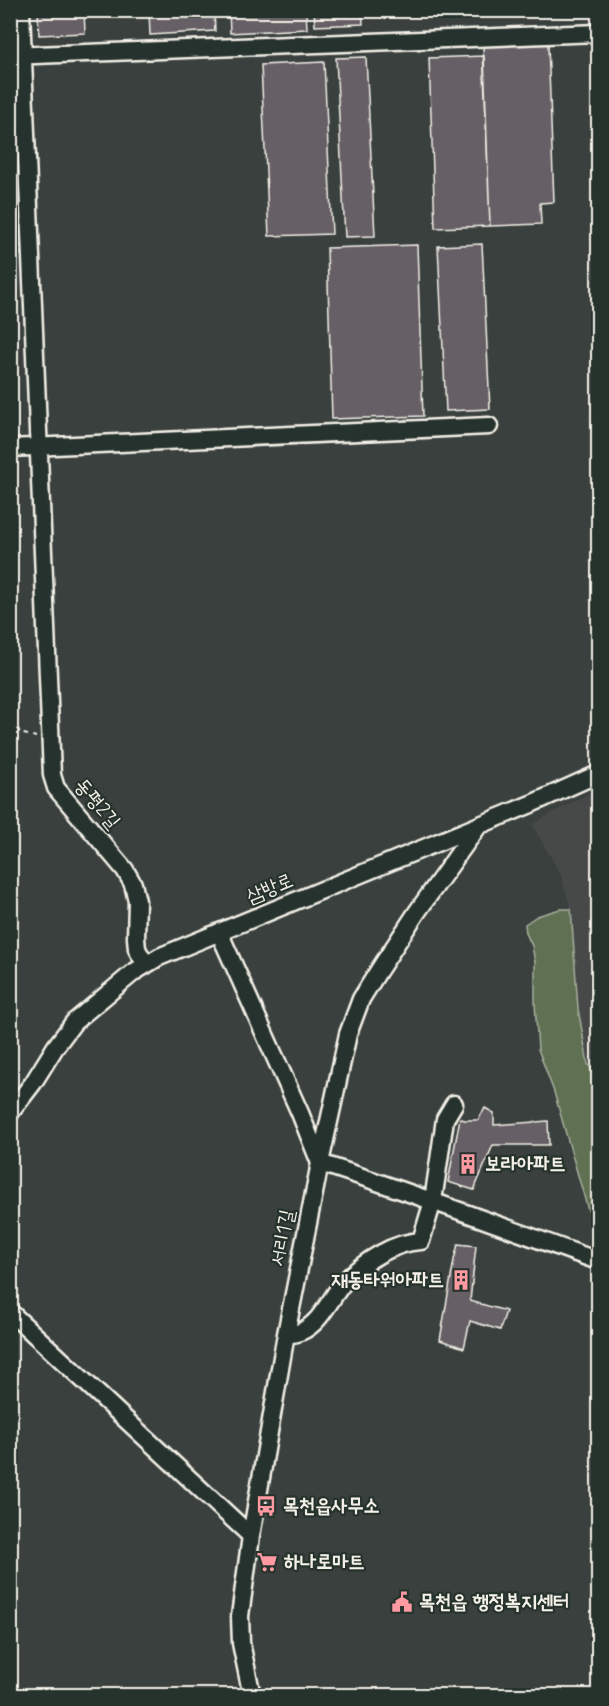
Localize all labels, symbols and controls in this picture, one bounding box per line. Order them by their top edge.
street label: 동평2길 [68,773,126,835]
street label: 삼방로 [243,867,297,911]
place label: 보라아파트 [485,1151,565,1178]
building icon: 보라아파트 [456,1152,480,1176]
street label: 서리1길 [264,1207,302,1269]
place label: 재동타워아파트 [331,1267,444,1294]
building icon: 재동타워아파트 [449,1268,473,1292]
place label: 목천읍사무소 [283,1493,380,1520]
bus stop icon: 목천읍사무소 [254,1494,278,1518]
place label: 하나로마트 [284,1549,364,1576]
supermarket icon: 하나로마트 [255,1550,279,1574]
place label: 목천읍 행정복지센터 [419,1589,569,1616]
public building icon: 목천읍 행정복지센터 [390,1590,414,1614]

